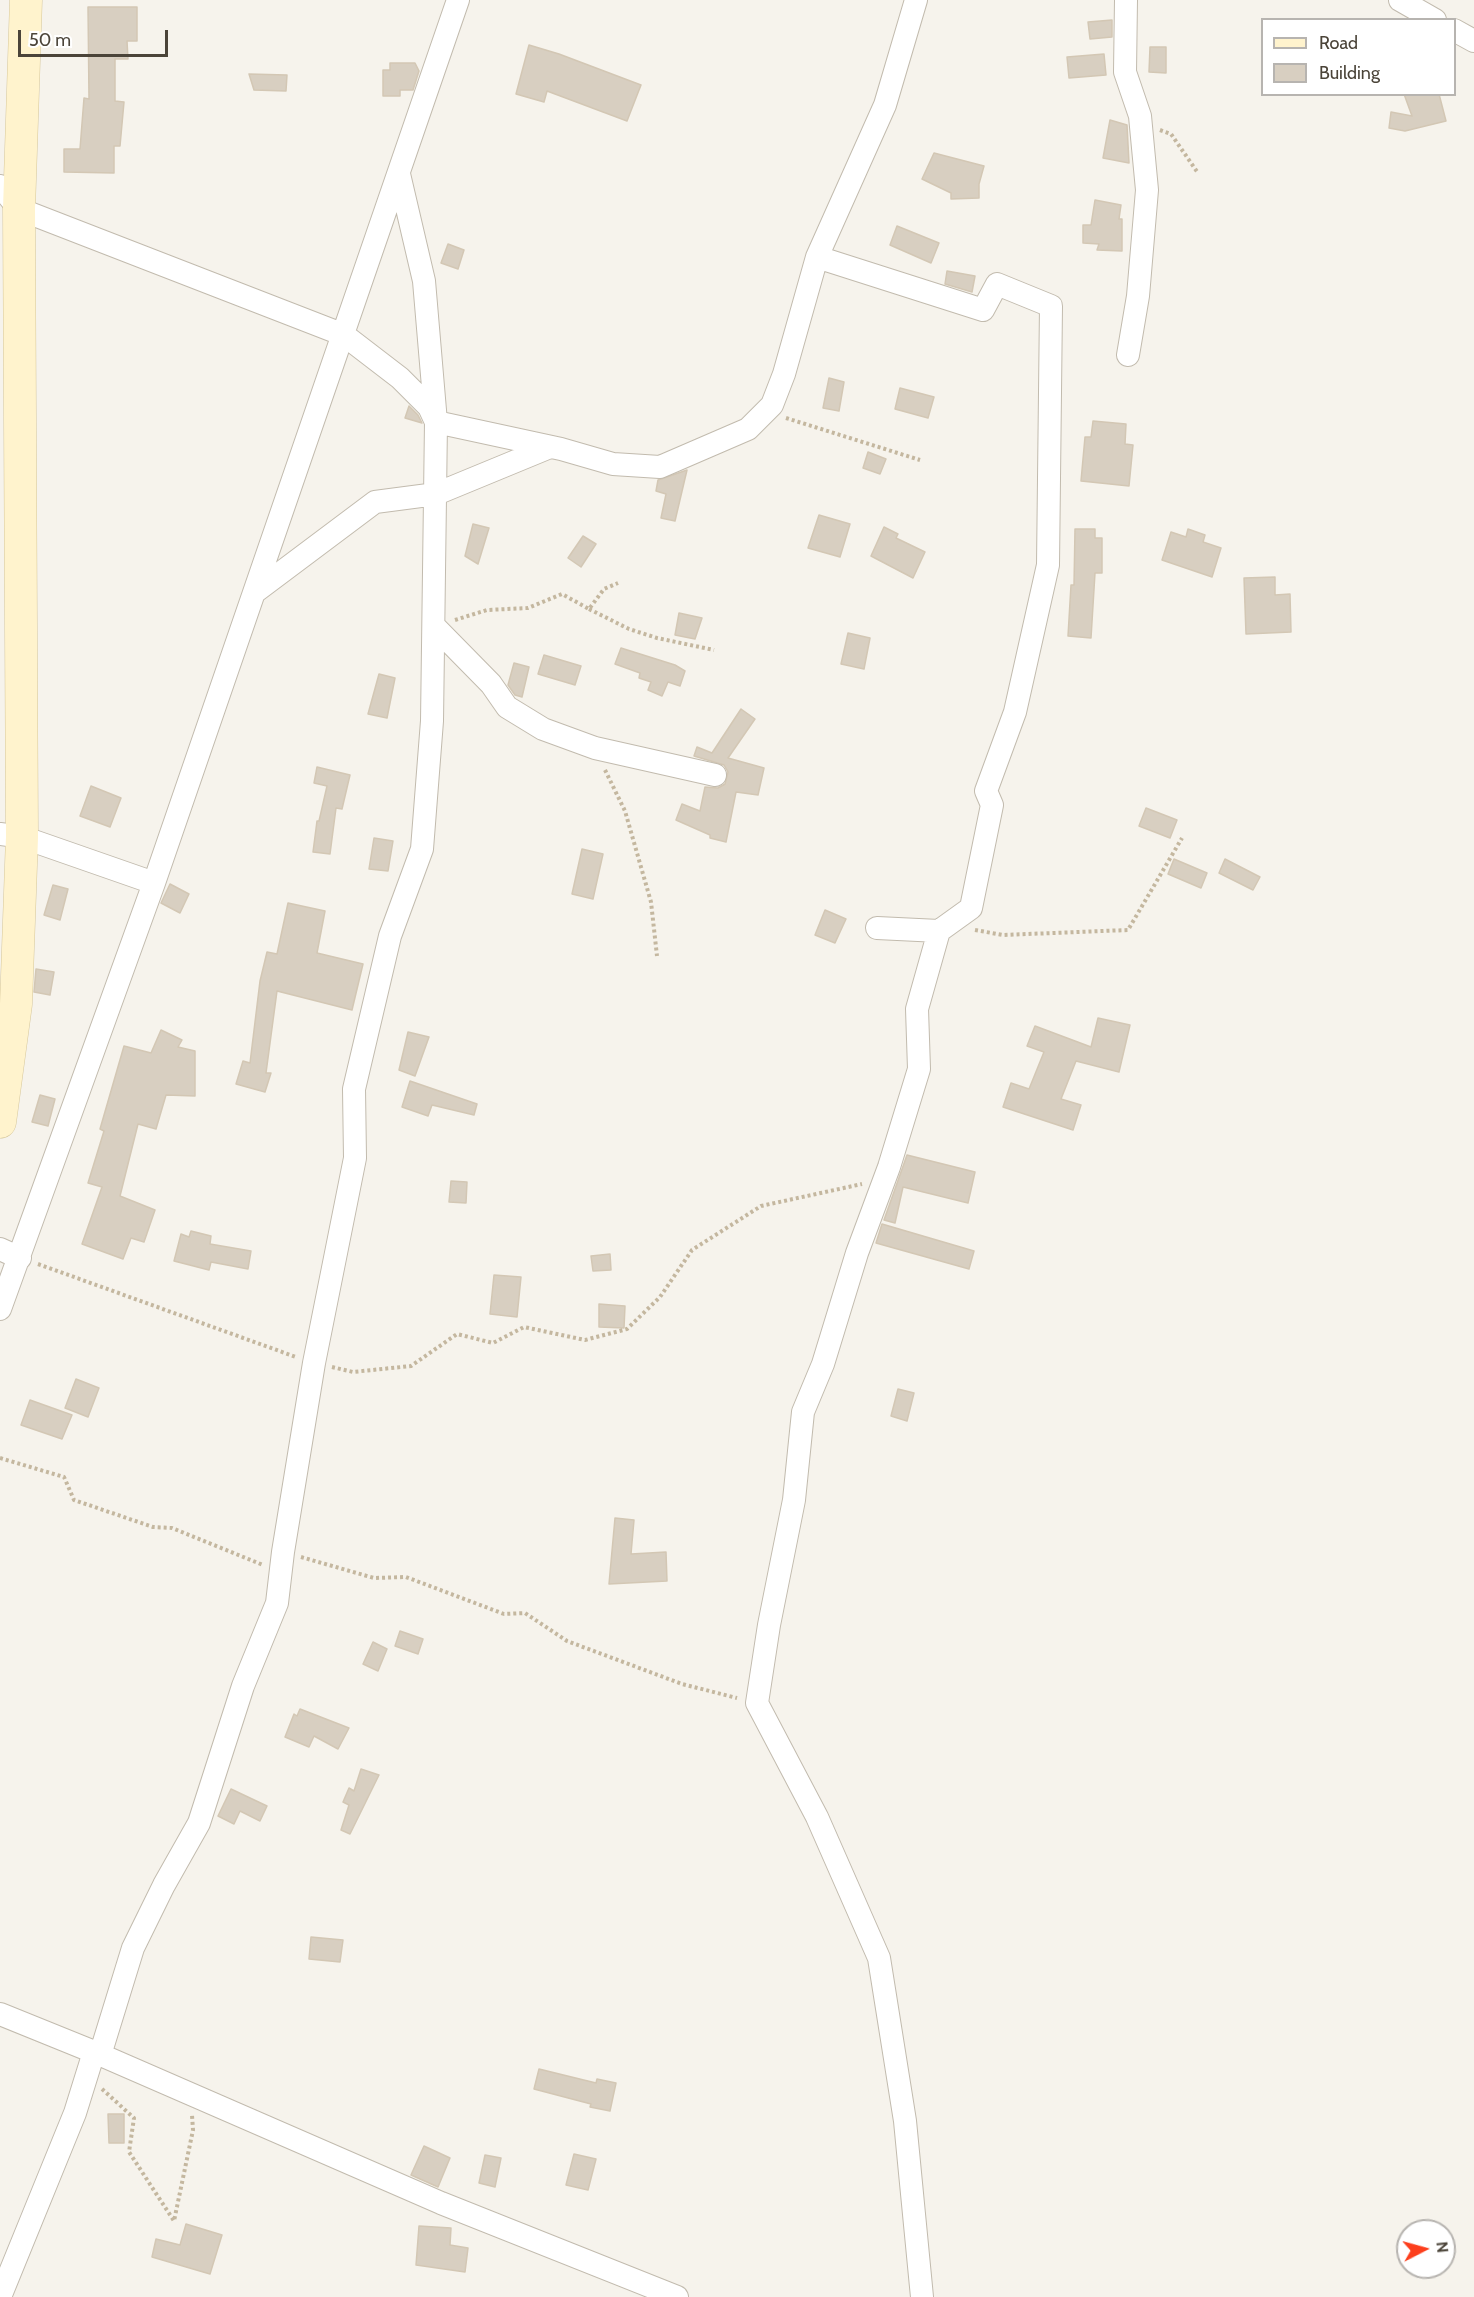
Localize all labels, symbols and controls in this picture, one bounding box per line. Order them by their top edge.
scale bar [21,18,171,56]
legend [1261,18,1456,96]
text: 50 m [29,29,71,51]
text: Road [1319,32,1358,54]
text: Building [1319,62,1380,84]
north arrow [1396,2219,1456,2279]
text: N [1432,2241,1452,2254]

